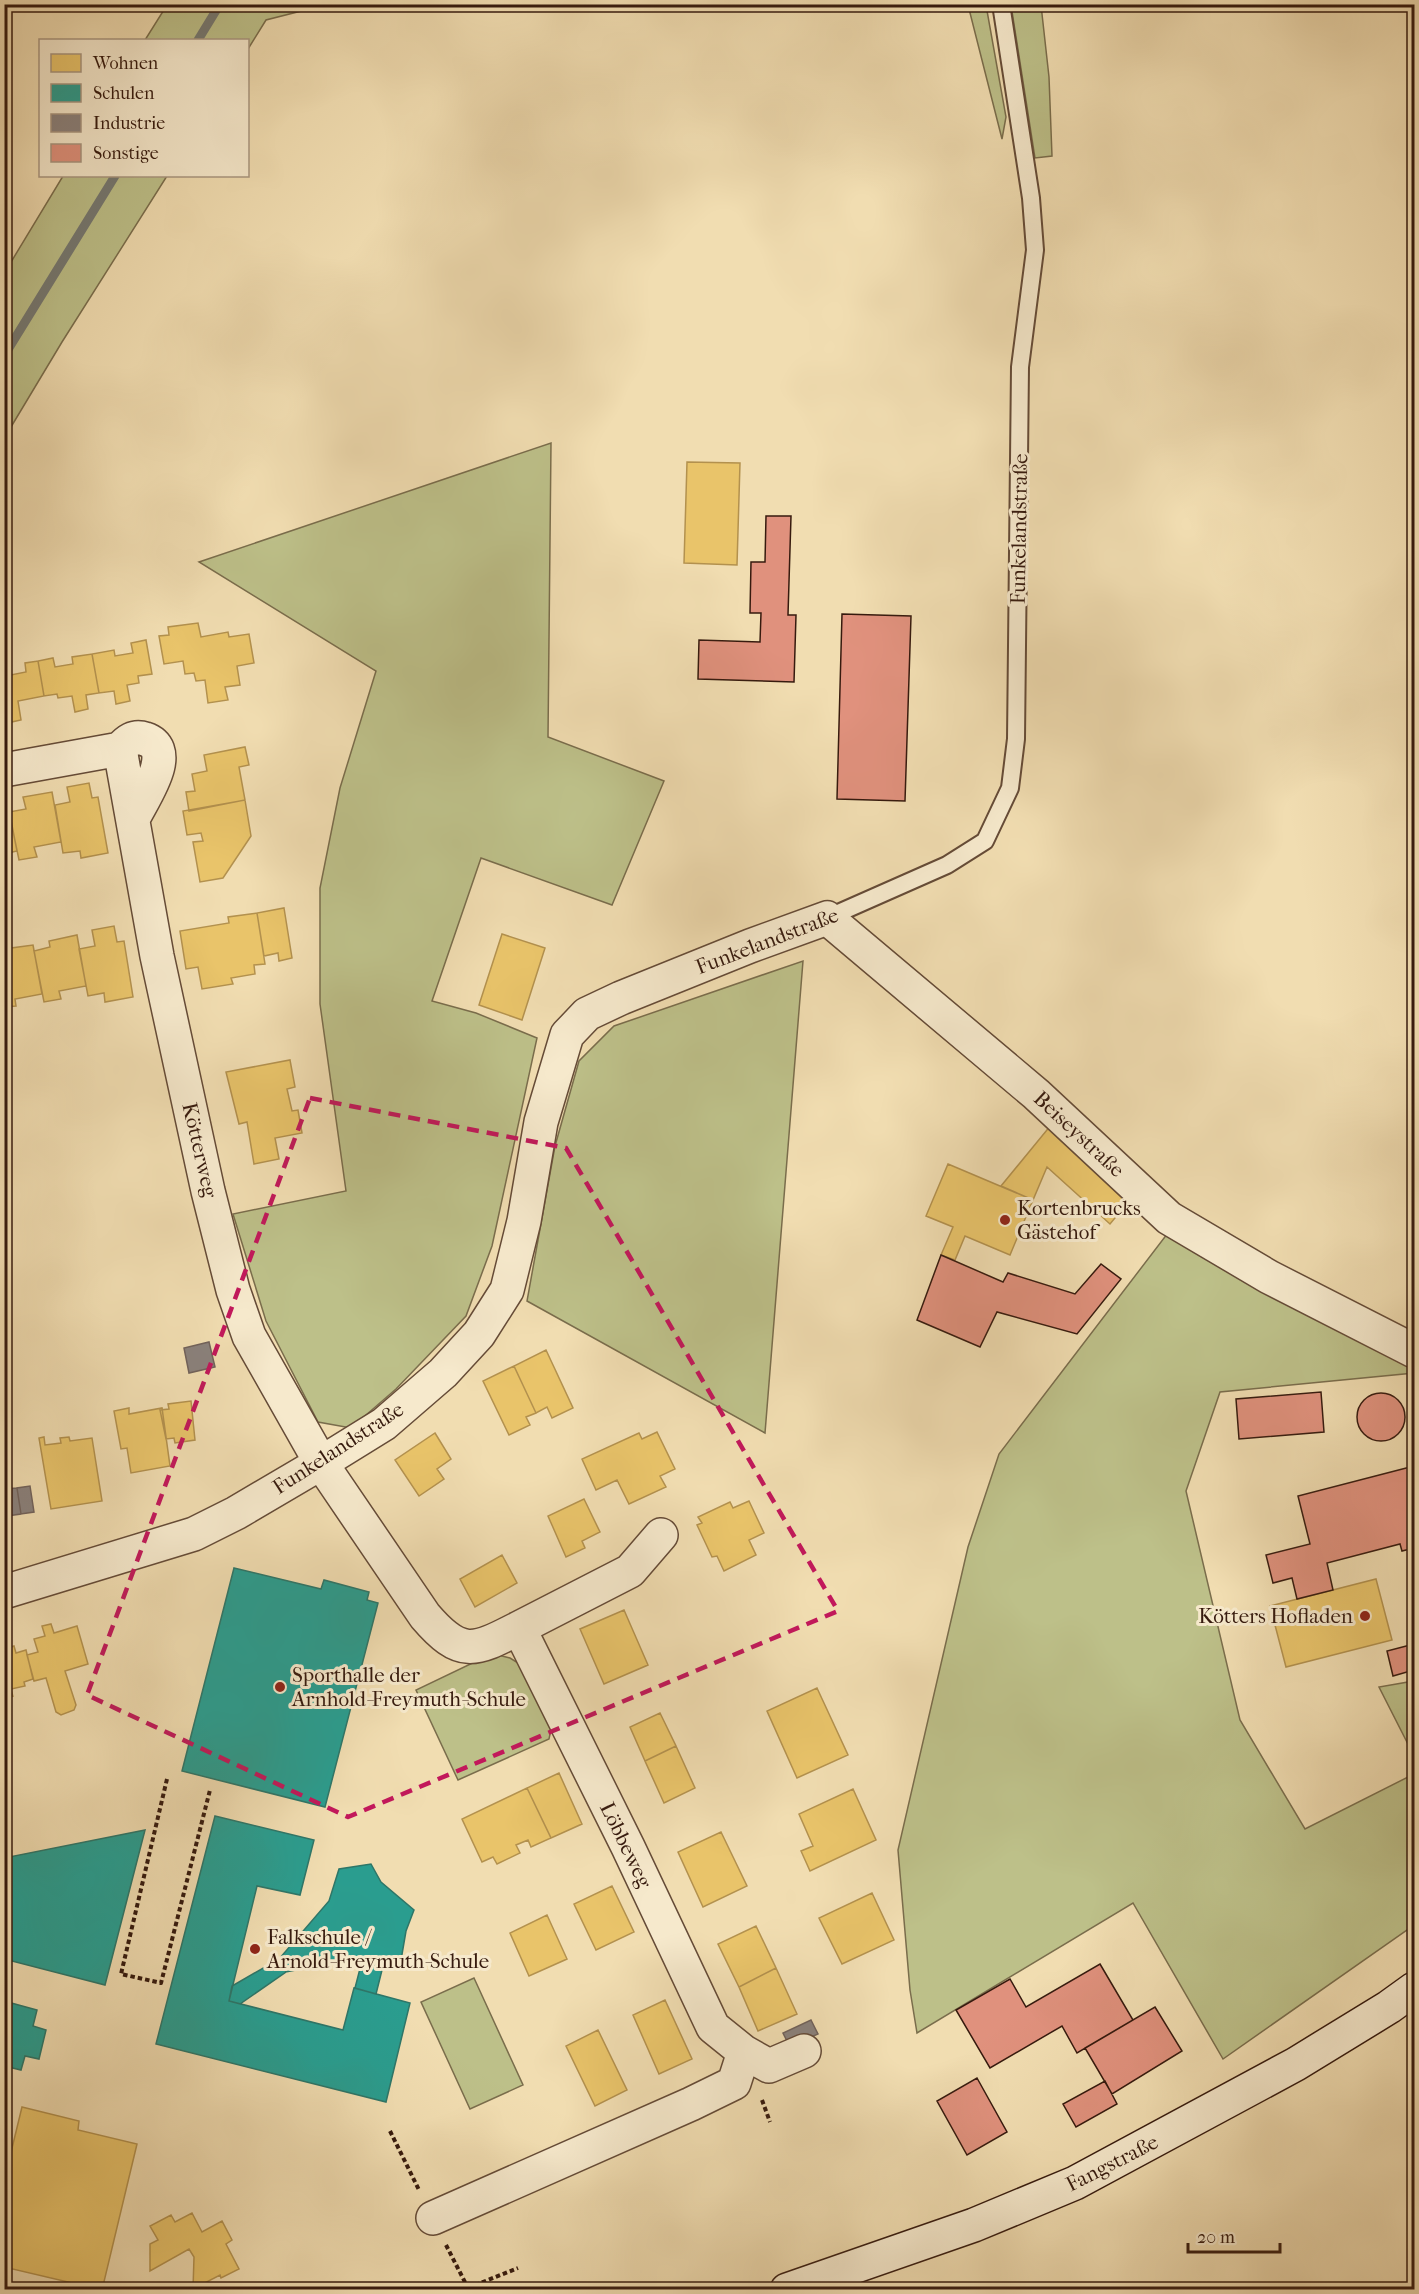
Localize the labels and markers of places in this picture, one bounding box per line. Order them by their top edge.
place label: Kortenbrucks Gästehof [1017,1196,1141,1244]
marker: Kortenbrucks Gästehof [998,1213,1012,1227]
place label: Kötters Hofladen [1198,1604,1353,1628]
marker: Kötters Hofladen [1358,1609,1372,1623]
place label: Sporthalle der Arnhold-Freymuth-Schule [291,1663,526,1711]
marker: Sporthalle der Arnhold-Freymuth-Schule [273,1680,287,1694]
place label: Falkschule / Arnold-Freymuth-Schule [266,1925,489,1973]
marker: Falkschule / Arnold-Freymuth-Schule [248,1942,262,1956]

